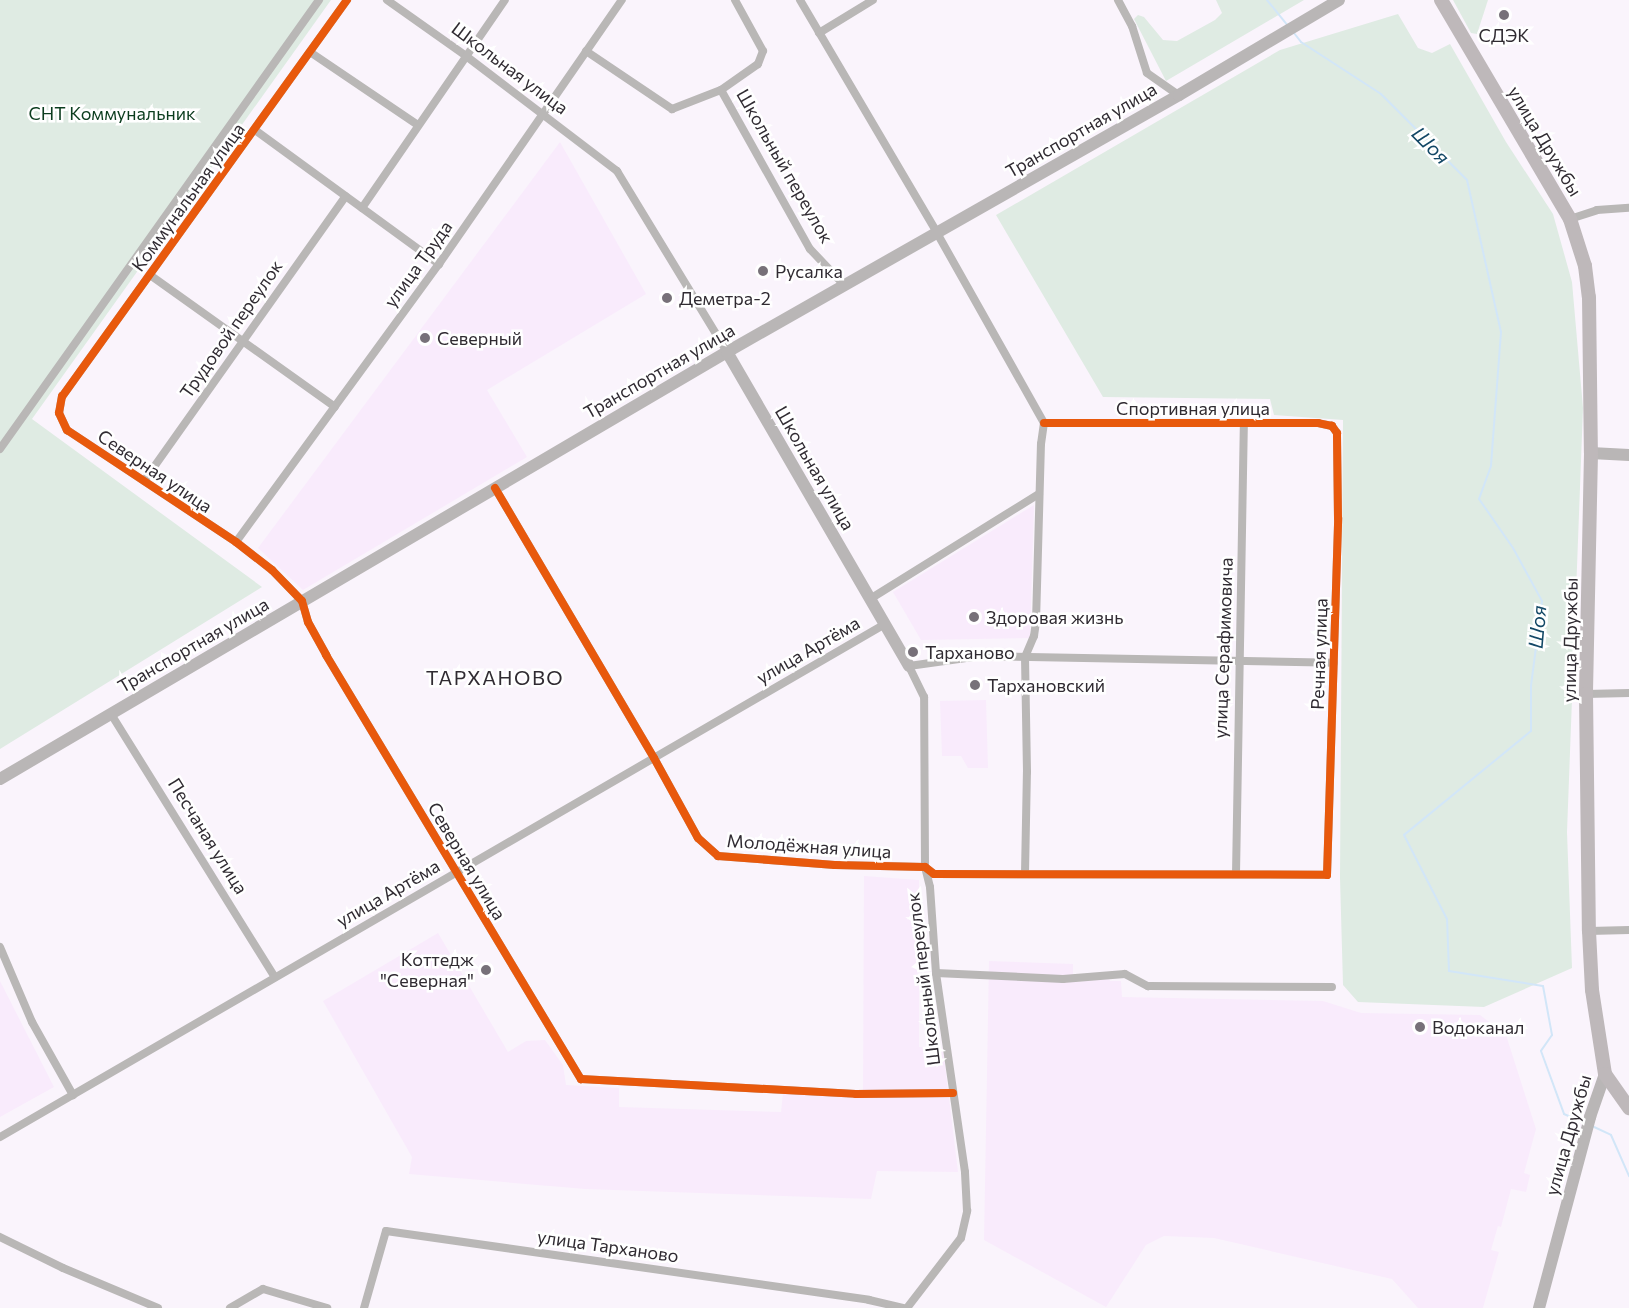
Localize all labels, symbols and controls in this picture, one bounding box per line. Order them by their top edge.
marker: СДЭК [1497,8,1511,22]
street label: Школьная улица [448,17,572,119]
place label: СДЭК [1479,24,1529,46]
street label: Транспортная улица [1002,78,1160,182]
street label: улица Дружбы [1504,82,1586,200]
street label: Школьный переулок [732,85,838,247]
park label: СНТ Коммунальник [28,102,196,124]
street label: Коммунальная улица [127,119,249,275]
water label: Шоя [1407,121,1455,169]
street label: улица Труда [379,217,457,311]
street label: Трудовой переулок [175,256,287,402]
place label: Русалка [775,260,843,282]
marker: Русалка [756,264,770,278]
place label: Деметра-2 [679,287,771,309]
marker: Деметра-2 [660,291,674,305]
street label: Транспортная улица [580,319,738,423]
place label: Северный [437,327,522,349]
marker: Северный [418,331,432,345]
street label: Спортивная улица [1116,397,1270,419]
street label: Школьная улица [771,402,859,534]
street label: Северная улица [94,425,216,517]
street label: улица Серафимовича [1209,557,1237,739]
street label: улица Дружбы [1558,578,1582,702]
street label: Транспортная улица [114,593,272,697]
street label: Речная улица [1306,598,1332,710]
water label: Шоя [1523,604,1551,650]
place label: Здоровая жизнь [986,606,1123,628]
marker: Здоровая жизнь [967,610,981,624]
street label: улица Артёма [753,612,863,688]
place label: Тарханово [925,641,1015,663]
marker: Тарханово [906,645,920,659]
district label: ТАРХАНОВО [426,665,564,689]
place label: Тархановский [987,674,1105,696]
marker: Тархановский [968,678,982,692]
street label: Песчаная улица [164,774,252,898]
street label: Северная улица [423,798,511,924]
street label: Молодёжная улица [726,829,892,863]
street label: улица Артёма [333,855,443,931]
street label: Школьный переулок [902,891,944,1067]
place label: Коттедж "Северная" [380,949,474,992]
marker: Коттедж "Северная" [479,963,493,977]
place label: Водоканал [1432,1016,1524,1038]
marker: Водоканал [1413,1020,1427,1034]
street label: улица Дружбы [1540,1072,1596,1198]
street label: улица Тарханово [536,1225,680,1267]

